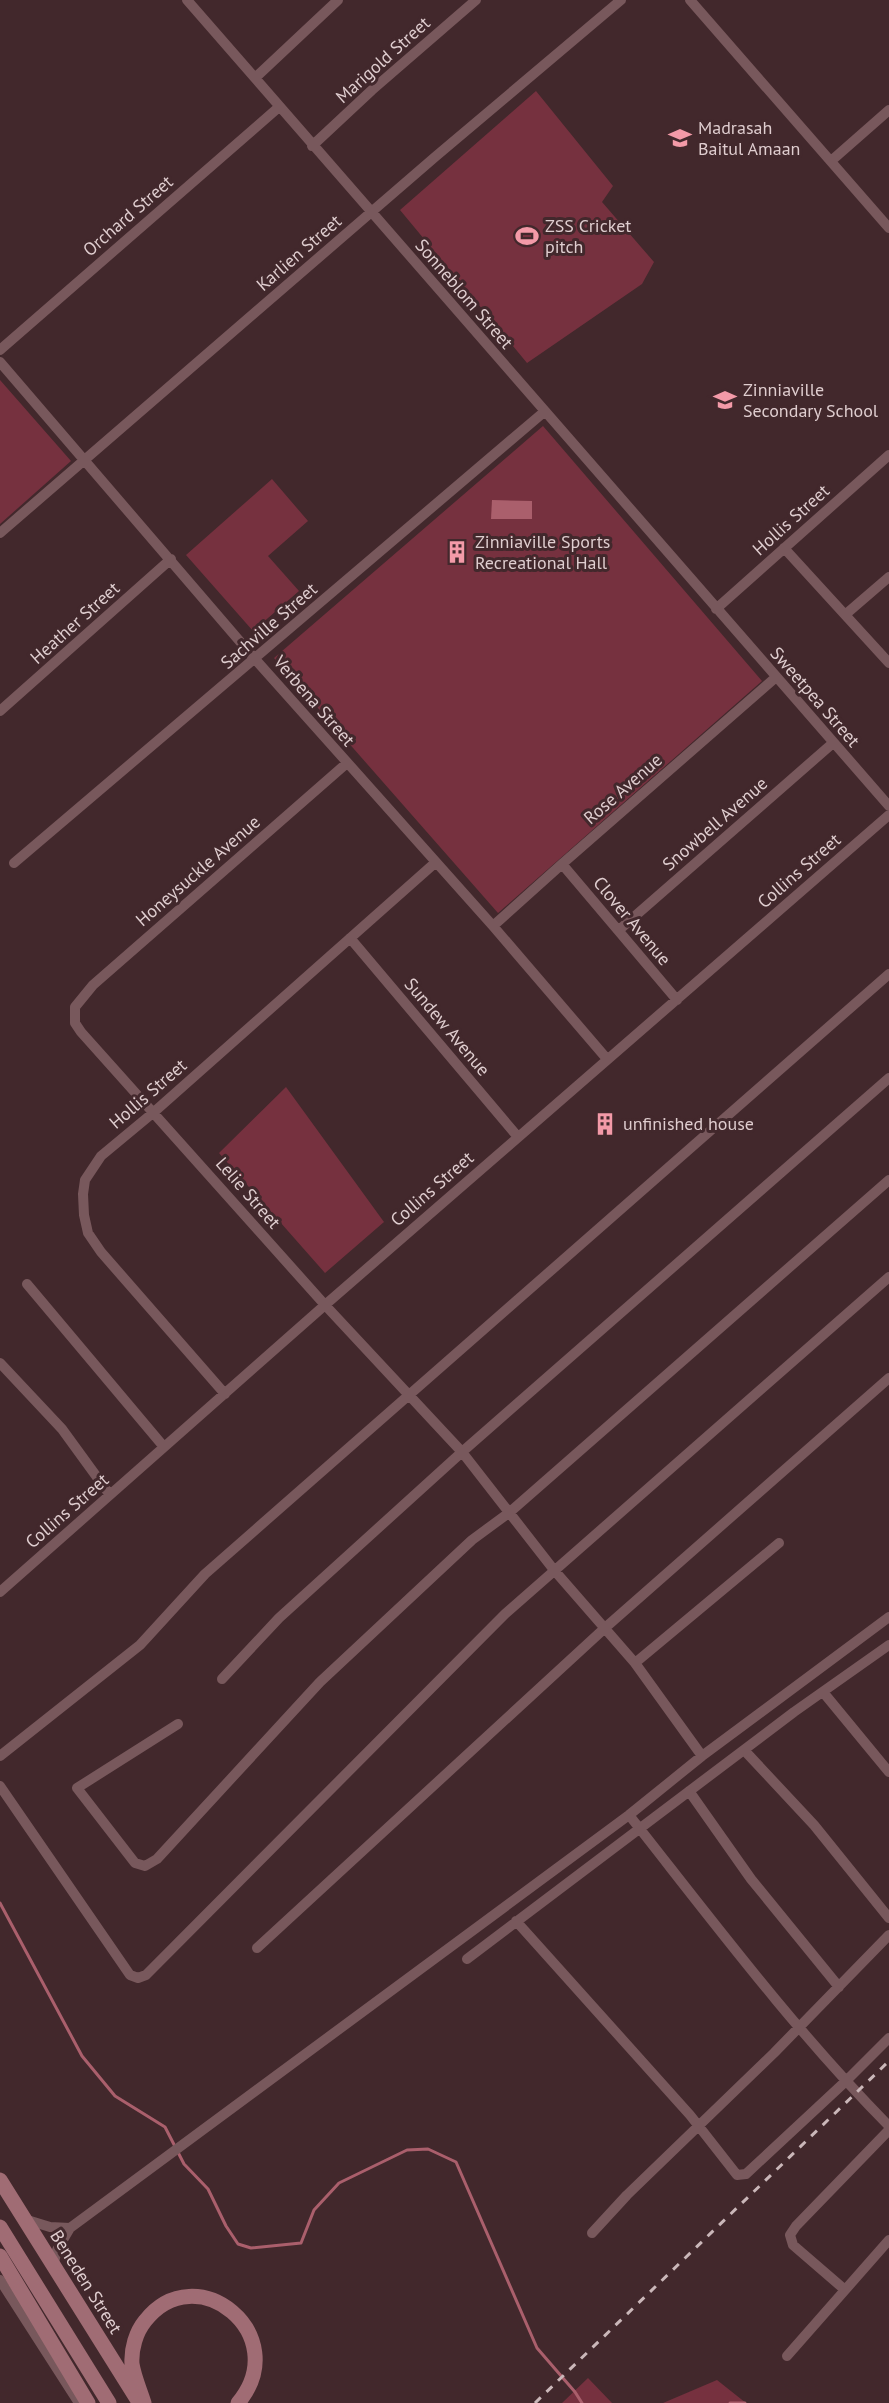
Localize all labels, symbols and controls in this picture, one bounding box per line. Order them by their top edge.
street label: Marigold Street [331,11,435,108]
place label: Madrasah Baitul Amaan [698,116,800,160]
school or university icon: Madrasah Baitul Amaan [667,125,693,151]
street label: Orchard Street [78,170,177,261]
street label: Karlien Street [251,209,346,296]
place label: ZSS Cricket pitch [545,214,631,258]
sports icon: ZSS Cricket pitch [514,223,540,249]
street label: Sonneblom Street [410,234,518,353]
place label: Zinniaville Secondary School [743,378,879,422]
school or university icon: Zinniaville Secondary School [712,387,738,413]
street label: Hollis Street [748,479,834,560]
place label: Zinniaville Sports Recreational Hall [475,530,610,574]
building icon: Zinniaville Sports Recreational Hall [444,539,470,565]
street label: Heather Street [25,577,124,669]
street label: Sachville Street [216,577,322,674]
street label: Sweetpea Street [766,642,865,752]
street label: Verbena Street [268,650,360,751]
street label: Rose Avenue [579,748,667,829]
street label: Snowbell Avenue [657,772,772,876]
street label: Honeysuckle Avenue [131,810,265,931]
street label: Collins Street [752,828,845,913]
street label: Clover Avenue [588,871,676,970]
street label: Sundew Avenue [400,973,495,1080]
street label: Hollis Street [104,1054,191,1134]
building icon: unfinished house [592,1111,618,1137]
place label: unfinished house [623,1112,754,1135]
street label: Collins Street [385,1146,478,1231]
street label: Lelie Street [211,1152,286,1233]
street label: Collins Street [20,1468,113,1553]
street label: Beneden Street [45,2226,127,2338]

